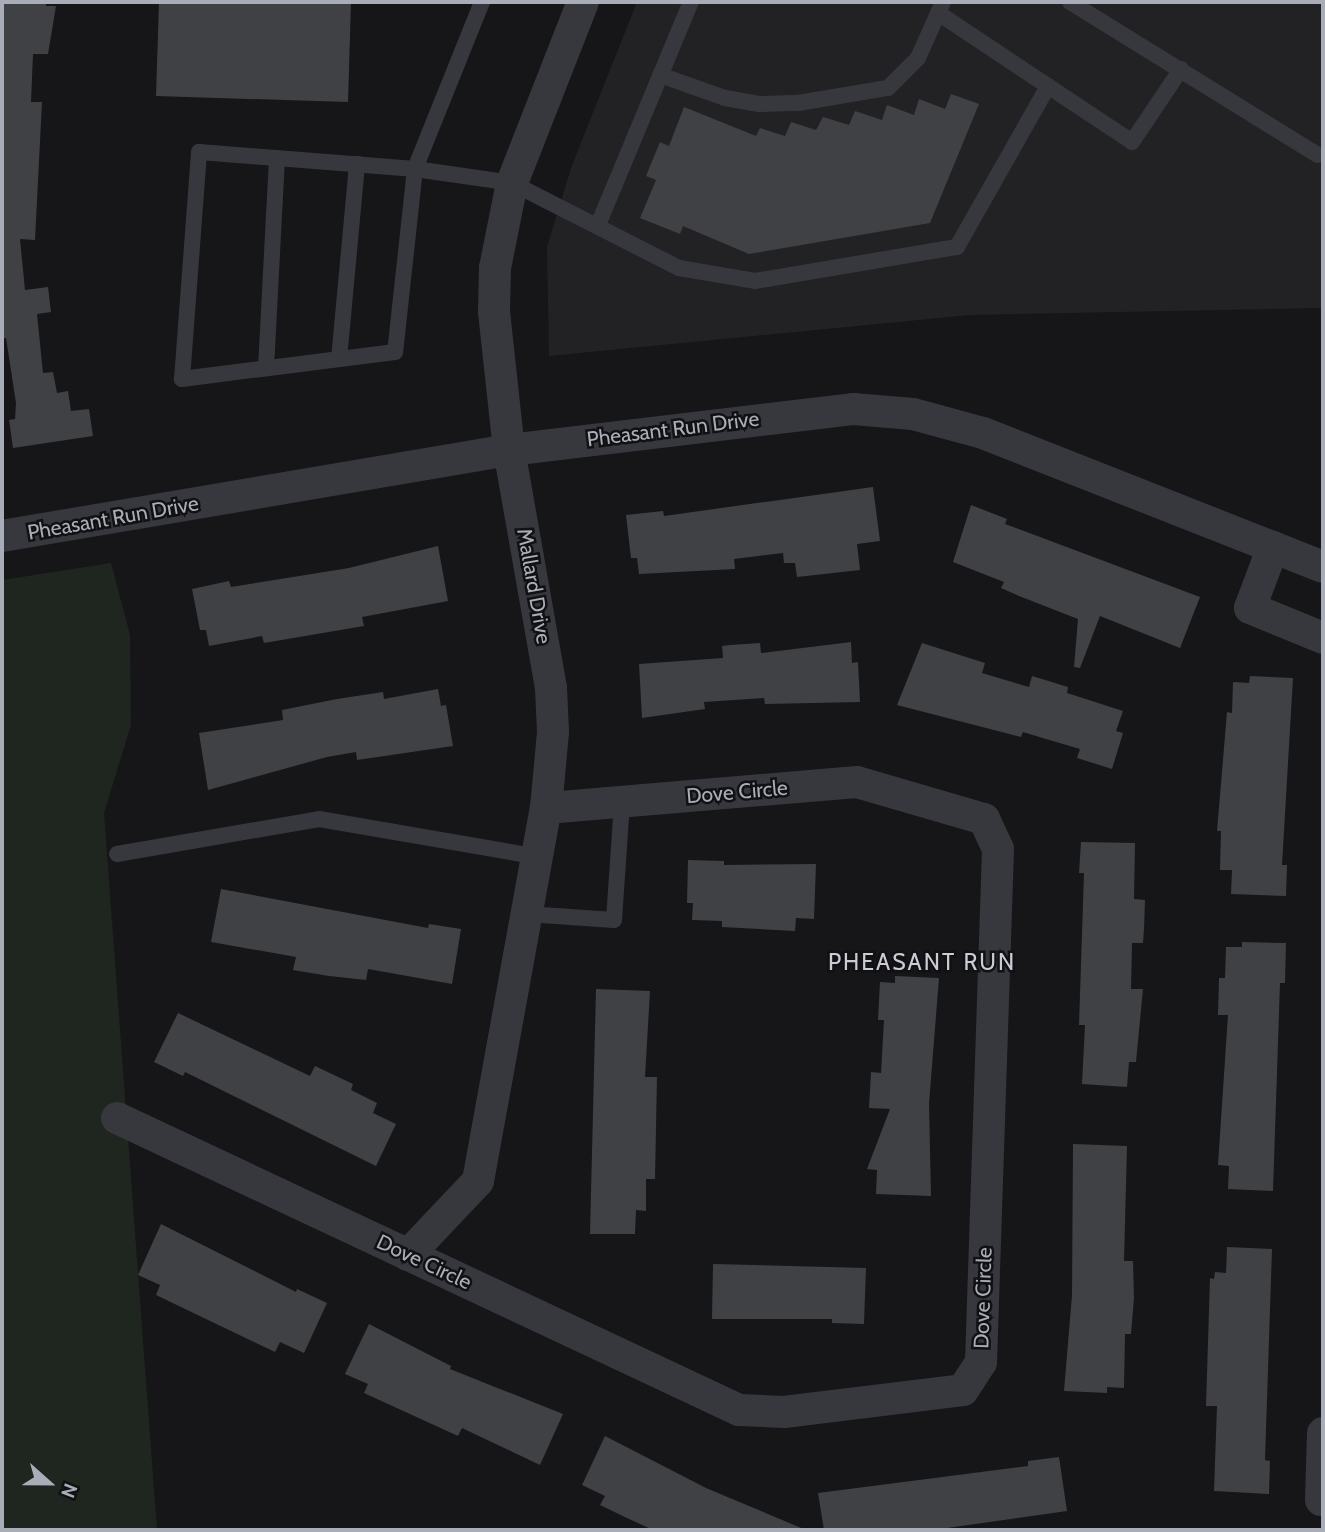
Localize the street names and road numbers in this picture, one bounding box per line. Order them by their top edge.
street label: Pheasant Run Drive [585,406,761,452]
street label: Pheasant Run Drive [26,491,200,545]
street label: Mallard Drive [511,526,557,646]
street label: Dove Circle [685,775,789,809]
street label: Dove Circle [373,1229,475,1295]
street label: Dove Circle [969,1247,997,1349]

